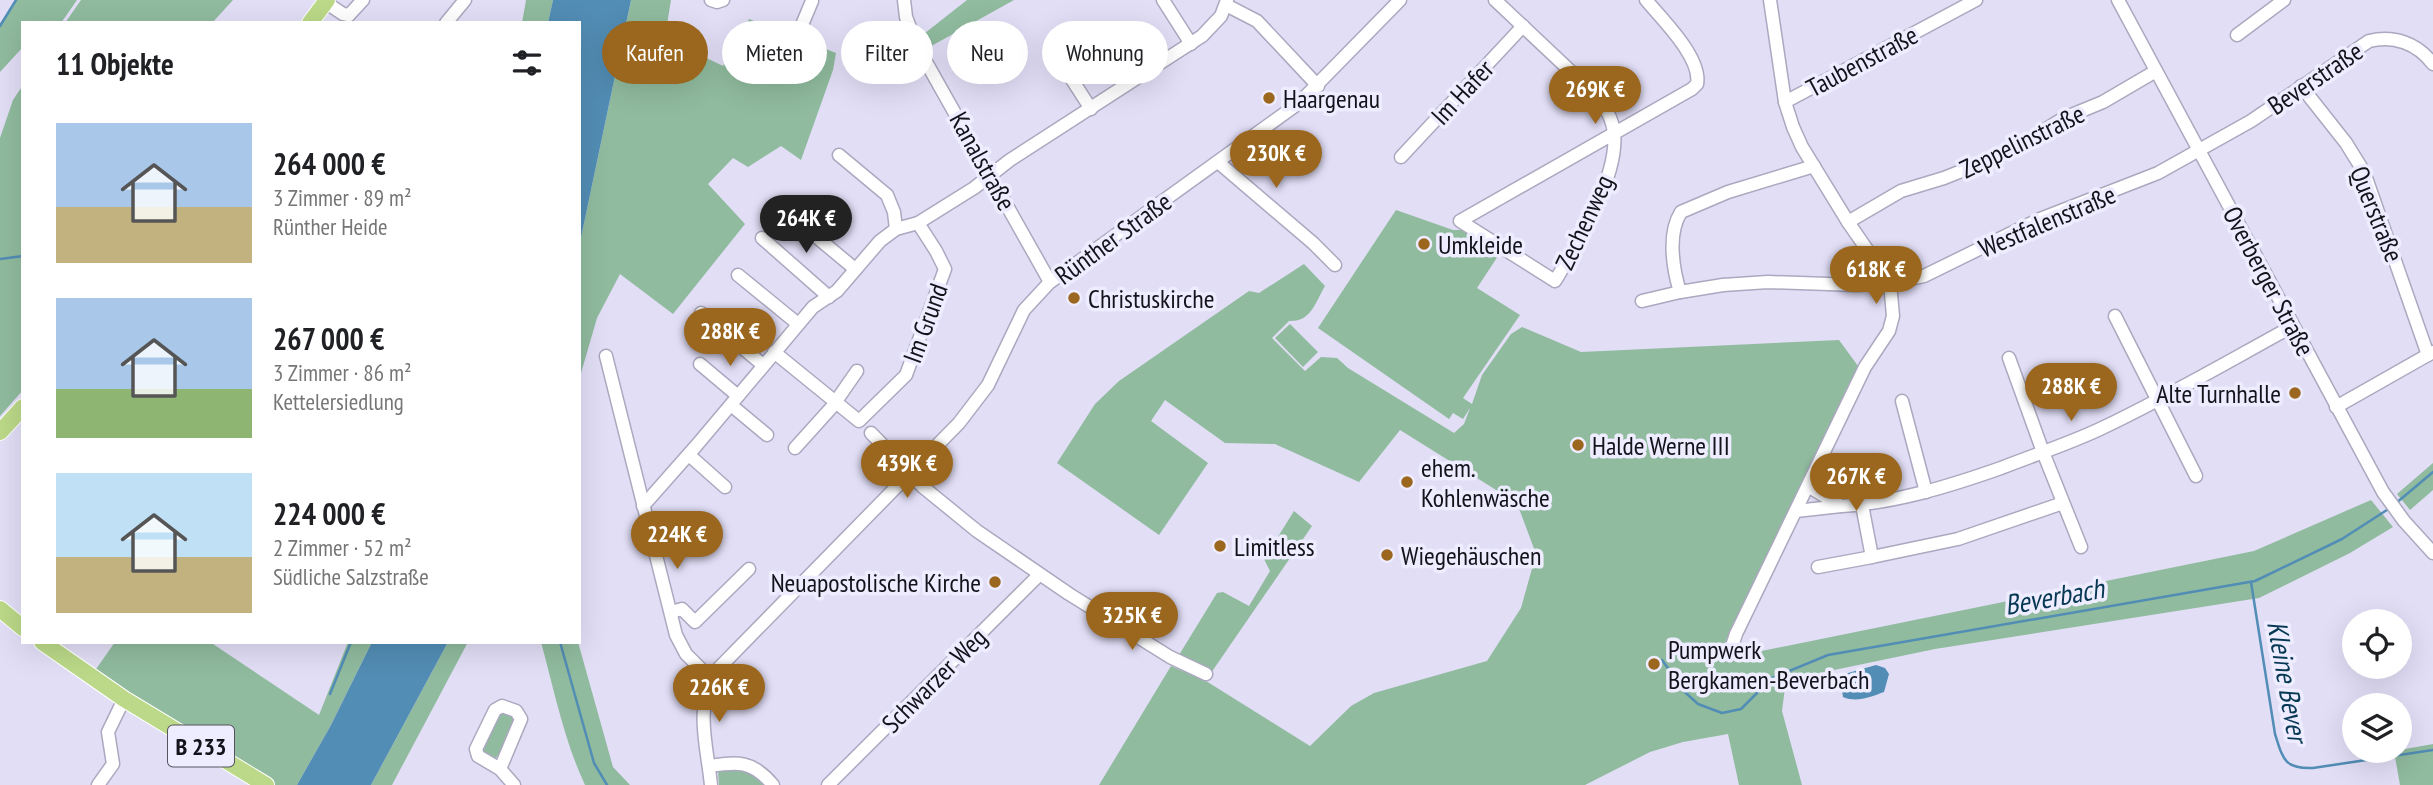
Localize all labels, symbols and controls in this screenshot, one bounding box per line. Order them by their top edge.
street label: Taubenstraße [1801,18,1923,104]
chip: Kaufen [602,21,708,84]
chip: Mieten [722,21,827,84]
chip: Filter [841,21,933,84]
chip: Neu [947,21,1028,84]
chip: Wohnung [1042,21,1168,84]
street label: Beverstraße [2261,34,2369,122]
text: 11 Objekte [56,44,174,83]
icon: filters [508,44,546,82]
street label: Im Hafer [1424,53,1500,131]
pin: 269K € [1538,66,1652,126]
text: 269K € [1565,74,1625,103]
place label: Haargenau [1283,82,1380,115]
marker: Haargenau [1261,90,1277,106]
street label: Zeppelinstraße [1954,97,2090,185]
street label: Kanalstraße [943,106,1023,216]
pin: 230K € [1219,130,1333,190]
text: 230K € [1246,138,1306,167]
text: 264 000 € [273,144,386,183]
icon: home [112,151,196,235]
street label: Querstraße [2343,161,2411,267]
street label: Zechenweg [1548,169,1620,275]
street label: Westfalenstraße [1974,177,2120,265]
text: 3 Zimmer · 89 m² [273,183,411,212]
street label: Rünther Straße [1048,185,1178,291]
pin: 264K € [749,196,863,255]
street label: Overberger Straße [2216,200,2322,362]
text: 264K € [776,203,836,232]
text: Rünther Heide [273,212,388,241]
place label: Umkleide [1438,228,1523,261]
marker: Umkleide [1416,236,1432,252]
pin: 618K € [1819,246,1933,306]
text: 618K € [1846,254,1906,283]
street label: Im Grund [895,279,955,367]
place label: Christuskirche [1088,282,1214,315]
marker: Christuskirche [1066,290,1082,306]
pin: 288K € [673,308,787,368]
text: 288K € [700,316,760,345]
text: 267 000 € [273,319,384,358]
icon: home [112,326,196,410]
text: 3 Zimmer · 86 m² [273,358,411,387]
pin: 288K € [2014,364,2128,423]
text: 288K € [2041,371,2101,400]
place label: Alte Turnhalle [2156,377,2281,410]
marker: Alte Turnhalle [2287,385,2303,401]
text: Kettelersiedlung [273,387,404,416]
place label: Halde Werne III [1592,429,1730,462]
marker: Halde Werne III [1570,437,1586,453]
pin: 439K € [850,440,964,500]
text: 439K € [877,448,937,477]
place label: ehem. Kohlenwäsche [1421,451,1550,514]
pin: 267K € [1799,454,1913,513]
text: 267K € [1826,461,1886,490]
marker: ehem. Kohlenwäsche [1399,474,1415,490]
text: 224 000 € [273,494,386,533]
icon: home [112,501,196,585]
pin: 224K € [620,512,734,571]
text: 224K € [647,519,707,548]
place label: Limitless [1234,530,1315,563]
text: 2 Zimmer · 52 m² [273,533,411,562]
marker: Limitless [1212,538,1228,554]
place label: Wiegehäuschen [1401,539,1541,572]
marker: Wiegehäuschen [1379,547,1395,563]
text: Südliche Salzstraße [273,562,429,591]
place label: Neuapostolische Kirche [771,566,981,599]
water label: Beverbach [2002,569,2108,623]
marker: Neuapostolische Kirche [987,574,1003,590]
pin: 325K € [1075,592,1189,652]
text: 325K € [1102,600,1162,629]
map controls [2342,609,2412,763]
button: locate [2342,609,2412,679]
water label: Kleine Bever [2259,618,2318,749]
street label: Schwarzer Weg [875,621,993,739]
place label: Pumpwerk Bergkamen-Beverbach [1668,633,1869,696]
marker: Pumpwerk Bergkamen-Beverbach [1646,656,1662,672]
pin: 226K € [662,664,776,724]
text: 226K € [689,672,749,701]
button: layers [2342,693,2412,763]
road number: B 233 [168,726,234,766]

